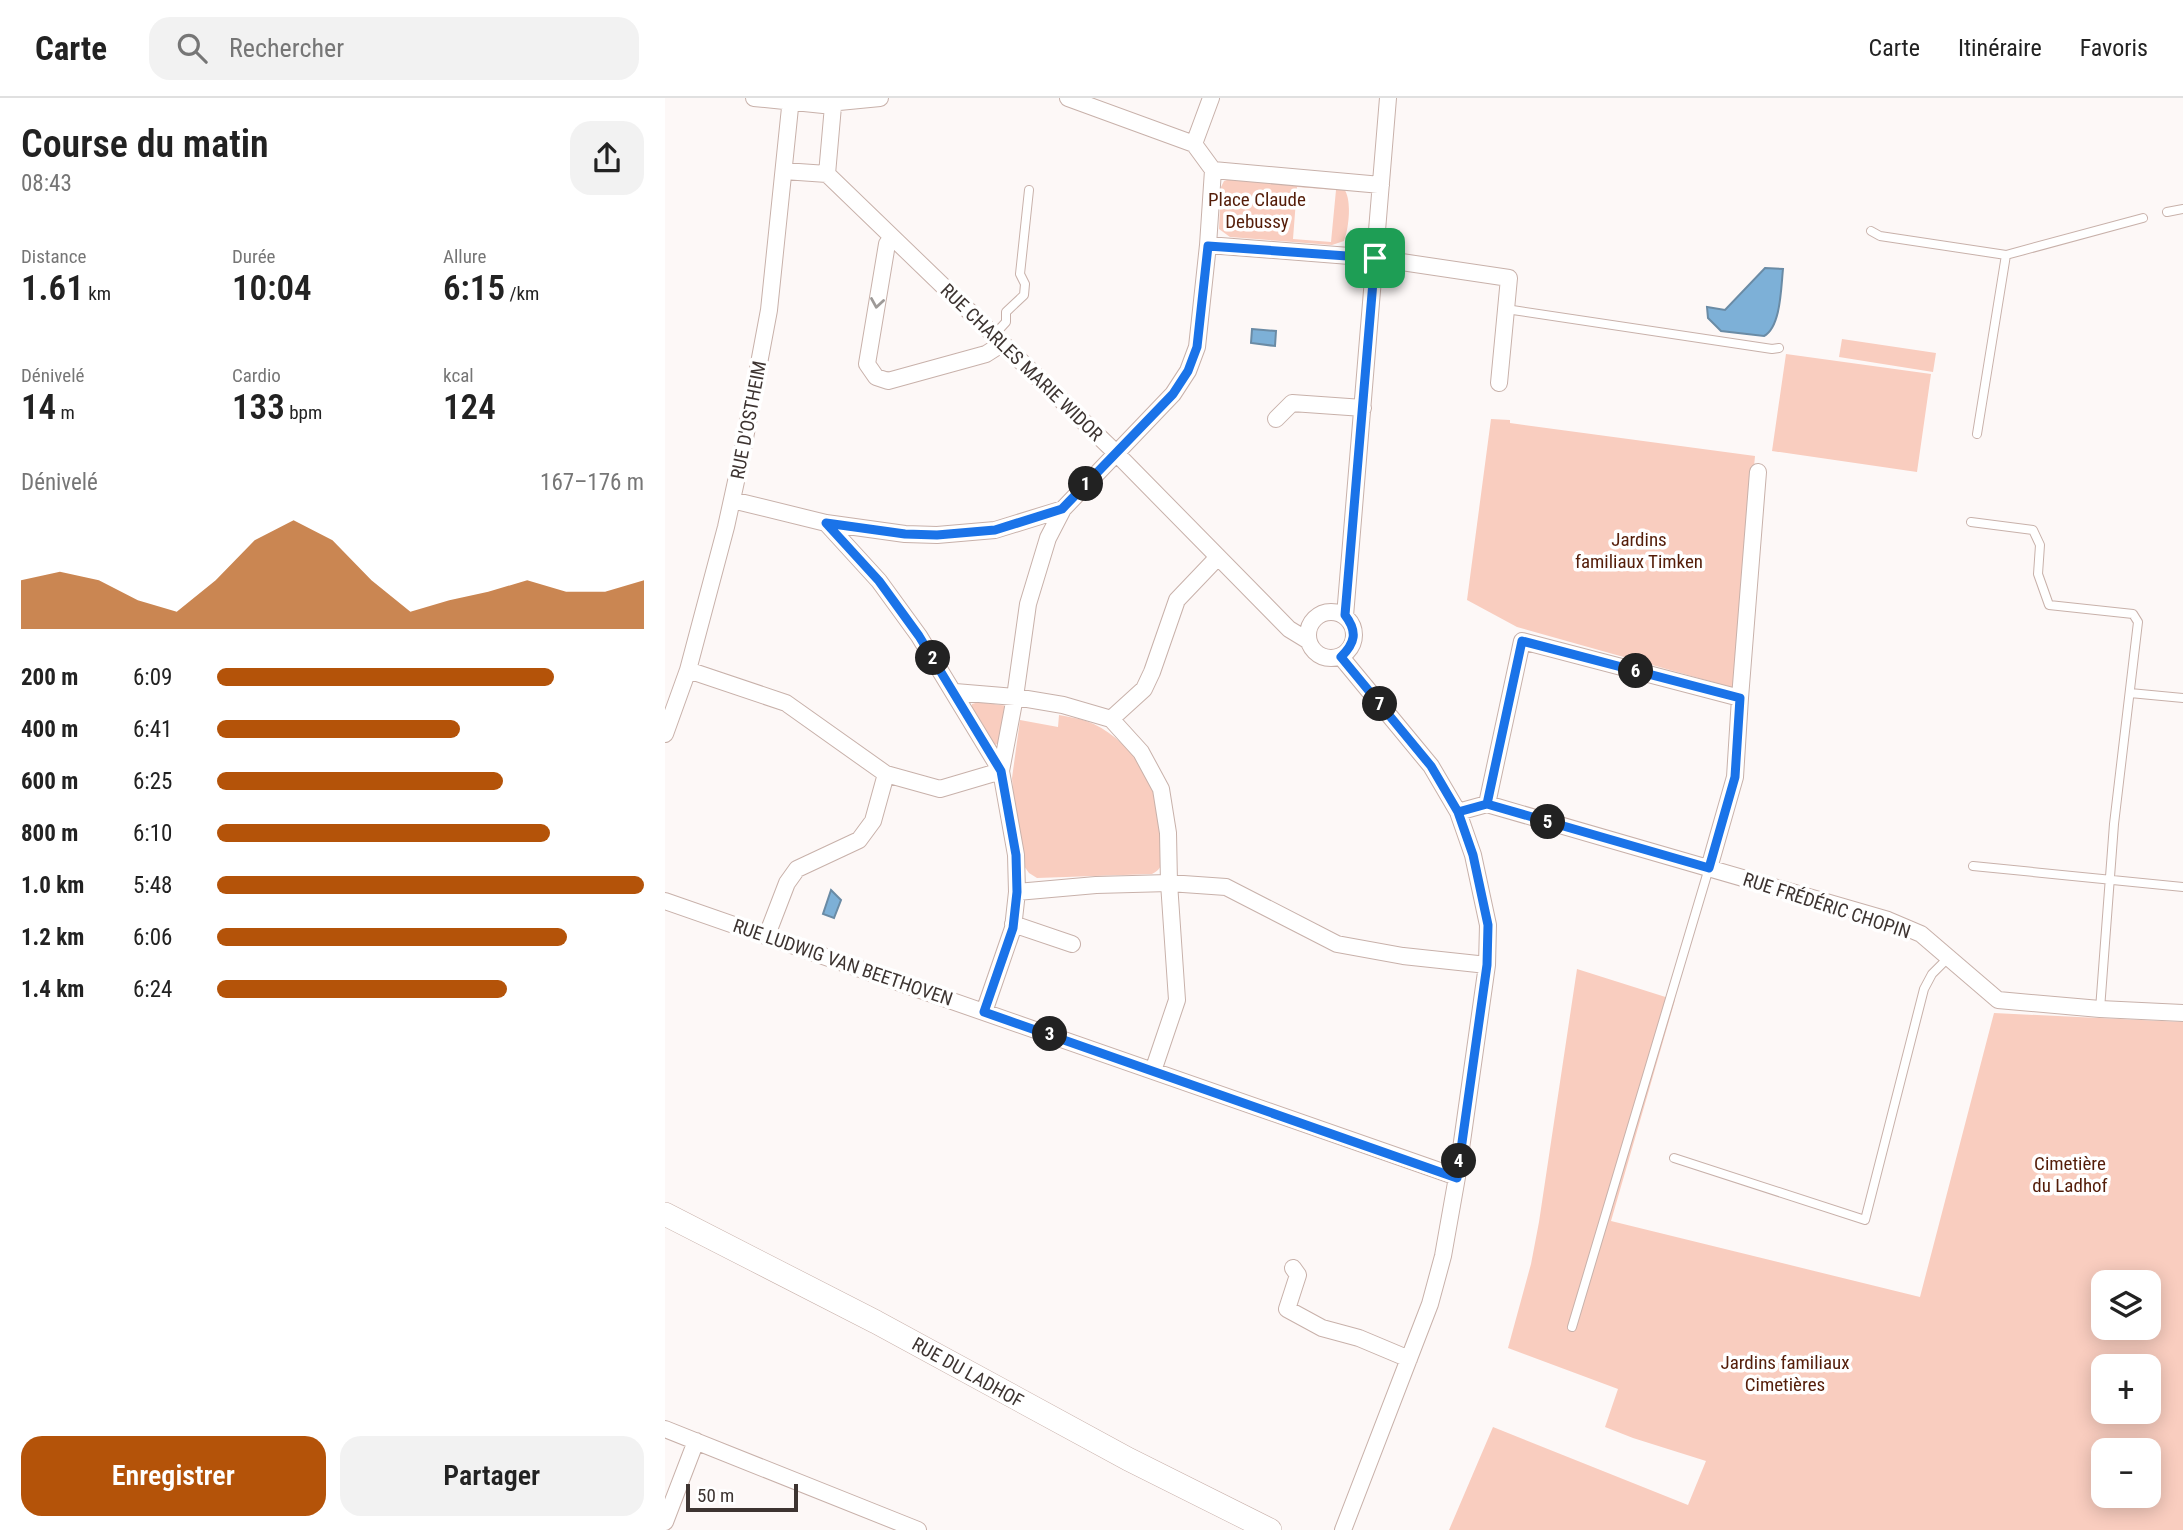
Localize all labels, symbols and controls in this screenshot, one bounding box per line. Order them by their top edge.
search box [149,17,639,80]
text: Carte [35,29,107,68]
icon: search [173,29,211,67]
text: Rechercher [229,33,344,63]
text: Carte [1869,34,1920,62]
text: Itinéraire [1958,34,2042,62]
text: Favoris [2080,34,2148,62]
button: share [570,121,644,195]
text: Course du matin [21,122,269,166]
text: 08:43 [21,170,72,197]
park label: Place Claude Debussy [1208,188,1306,233]
pin [1345,228,1405,288]
icon: arrive [1356,239,1394,277]
text: Distance [21,245,86,268]
text: Durée [232,245,275,268]
text: Allure [443,245,486,268]
text: 1.61 [21,268,84,309]
text: 10:04 [232,268,312,309]
text: 6:15 [443,268,505,309]
street label: RUE CHARLES MARIE WIDOR [936,279,1108,446]
text: km [84,282,111,305]
text: /km [505,282,539,305]
one-way arrow [870,297,885,309]
street label: RUE D'OSTHEIM [726,359,771,481]
text: Dénivelé [21,364,85,387]
text: Cardio [232,364,281,387]
text: kcal [443,364,474,387]
text: 14 [21,387,56,428]
text: 133 [232,387,285,428]
text: 124 [443,387,496,428]
text: m [56,401,75,424]
text: bpm [285,401,322,424]
pin: 1 [1069,466,1103,502]
text: Dénivelé [21,469,98,496]
text: 167–176 m [540,469,644,496]
text: 1 [1081,472,1090,495]
park label: Jardins familiaux Timken [1575,528,1703,573]
pin: 2 [915,640,951,676]
text: 2 [928,646,937,669]
pin: 6 [1619,654,1653,688]
text: 6 [1631,659,1640,682]
text: 200 m [21,664,78,691]
text: 6:09 [133,664,172,691]
pin: 7 [1363,686,1397,722]
text: 7 [1375,692,1384,715]
text: 400 m [21,716,78,743]
text: 6:41 [133,716,172,743]
text: 600 m [21,768,78,795]
text: 6:25 [133,768,172,795]
pin: 5 [1531,804,1565,840]
text: 5 [1543,810,1552,833]
text: 800 m [21,820,78,847]
text: 6:10 [133,820,172,847]
street label: RUE FRÉDÉRIC CHOPIN [1740,868,1913,943]
text: 1.0 km [21,872,84,899]
text: 5:48 [133,872,172,899]
street label: RUE LUDWIG VAN BEETHOVEN [730,914,956,1011]
text: 1.2 km [21,924,84,951]
text: 6:06 [133,924,172,951]
text: 1.4 km [21,976,84,1003]
text: 6:24 [133,976,172,1003]
pin: 3 [1033,1016,1067,1052]
text: 3 [1045,1022,1054,1045]
pin: 4 [1441,1144,1477,1178]
text: 4 [1454,1149,1463,1172]
park label: Cimetière du Ladhof [2032,1152,2108,1197]
map controls [2091,1270,2161,1508]
button: layers [2091,1270,2161,1340]
street label: RUE DU LADHOF [908,1332,1027,1413]
park label: Jardins familiaux Cimetières [1720,1351,1850,1396]
button: + [2091,1354,2161,1424]
button: Enregistrer [21,1436,326,1516]
button: Partager [340,1436,644,1516]
button: − [2091,1438,2161,1508]
scale bar [686,1481,798,1513]
text: 50 m [697,1484,734,1507]

